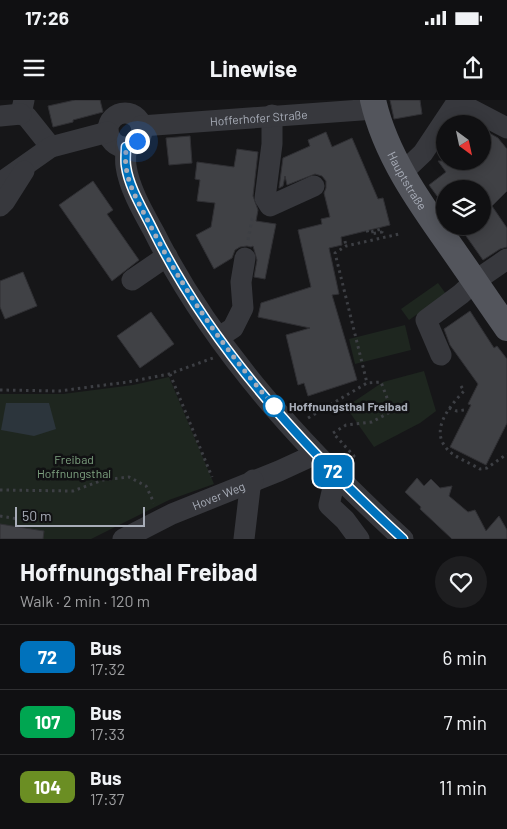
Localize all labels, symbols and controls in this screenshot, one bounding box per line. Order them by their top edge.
text: 17:26 [25,6,69,29]
icon: menu [20,54,48,82]
icon: share [459,54,487,82]
text: Linewise [210,55,297,81]
street label: Hofferhofer Straße [209,107,308,128]
north arrow [436,115,491,170]
map controls [436,115,491,235]
your location [125,129,150,154]
street label: Hauptstraße [385,149,430,212]
button: layers [436,180,491,235]
marker: Hoffnungsthal Freibad [263,395,285,417]
place label: Hoffnungsthal Freibad [289,399,408,413]
park label: Freibad Hoffnungsthal [37,452,111,480]
line badge: 72 [310,455,356,487]
text: 72 [323,460,343,482]
street label: Hover Weg [190,478,247,512]
scale bar [15,504,145,527]
text: 50 m [22,507,51,524]
button: heart [435,556,487,608]
text: Hoffnungsthal Freibad [20,557,258,586]
text: Walk · 2 min · 120 m [20,591,150,610]
text: Bus [90,636,122,659]
text: 72 [38,646,57,668]
text: 6 min [443,646,487,669]
text: 17:32 [90,659,125,678]
text: Bus [90,701,122,724]
text: 107 [35,711,60,733]
text: 7 min [443,711,487,734]
text: 17:33 [90,724,125,743]
text: Bus [90,766,122,789]
text: 104 [34,776,61,798]
text: 11 min [439,776,487,799]
text: 17:37 [90,789,124,808]

